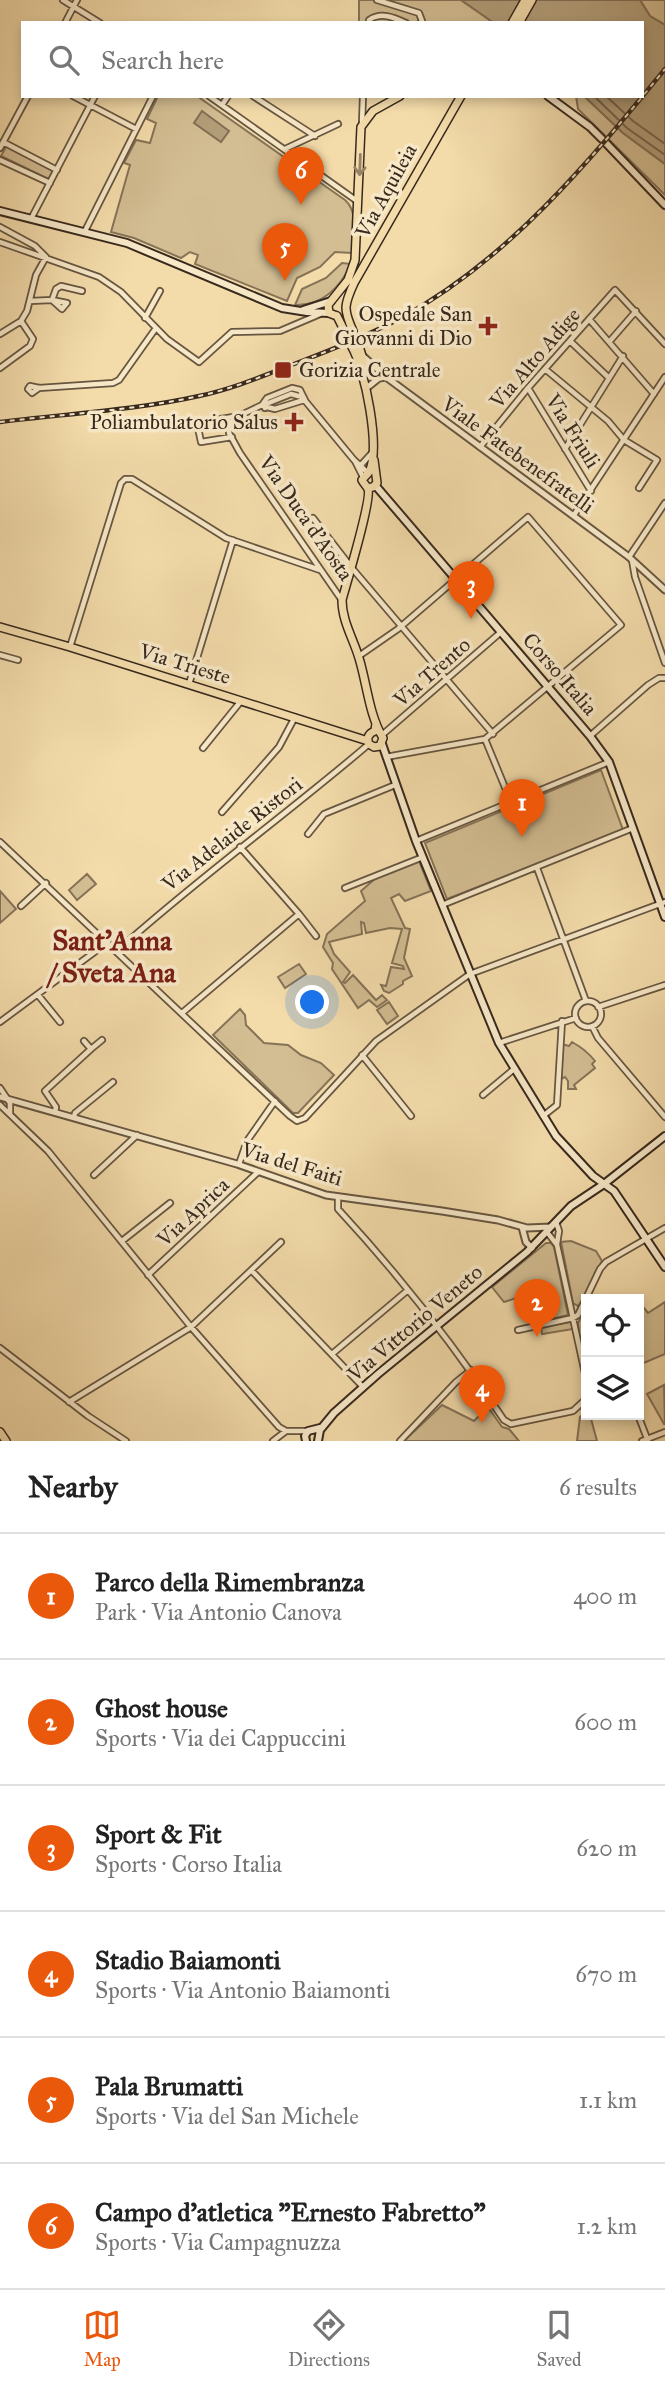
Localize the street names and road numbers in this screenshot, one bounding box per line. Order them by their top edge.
street label: Via Aquileia [349,139,423,244]
street label: Via Alto Adige [483,302,586,414]
street label: Via Friuli [539,388,606,473]
street label: Viale Fatebenefratelli [436,390,600,519]
street label: Via Duca d'Aosta [253,449,359,586]
street label: Corso Italia [517,627,603,721]
street label: Via Trento [387,631,476,713]
street label: Via Trieste [135,638,234,690]
street label: Via Adelaide Ristori [156,771,308,898]
street label: Via del Faiti [237,1136,346,1192]
street label: Via Aprica [151,1172,235,1253]
street label: Via Vittorio Veneto [341,1259,488,1388]

